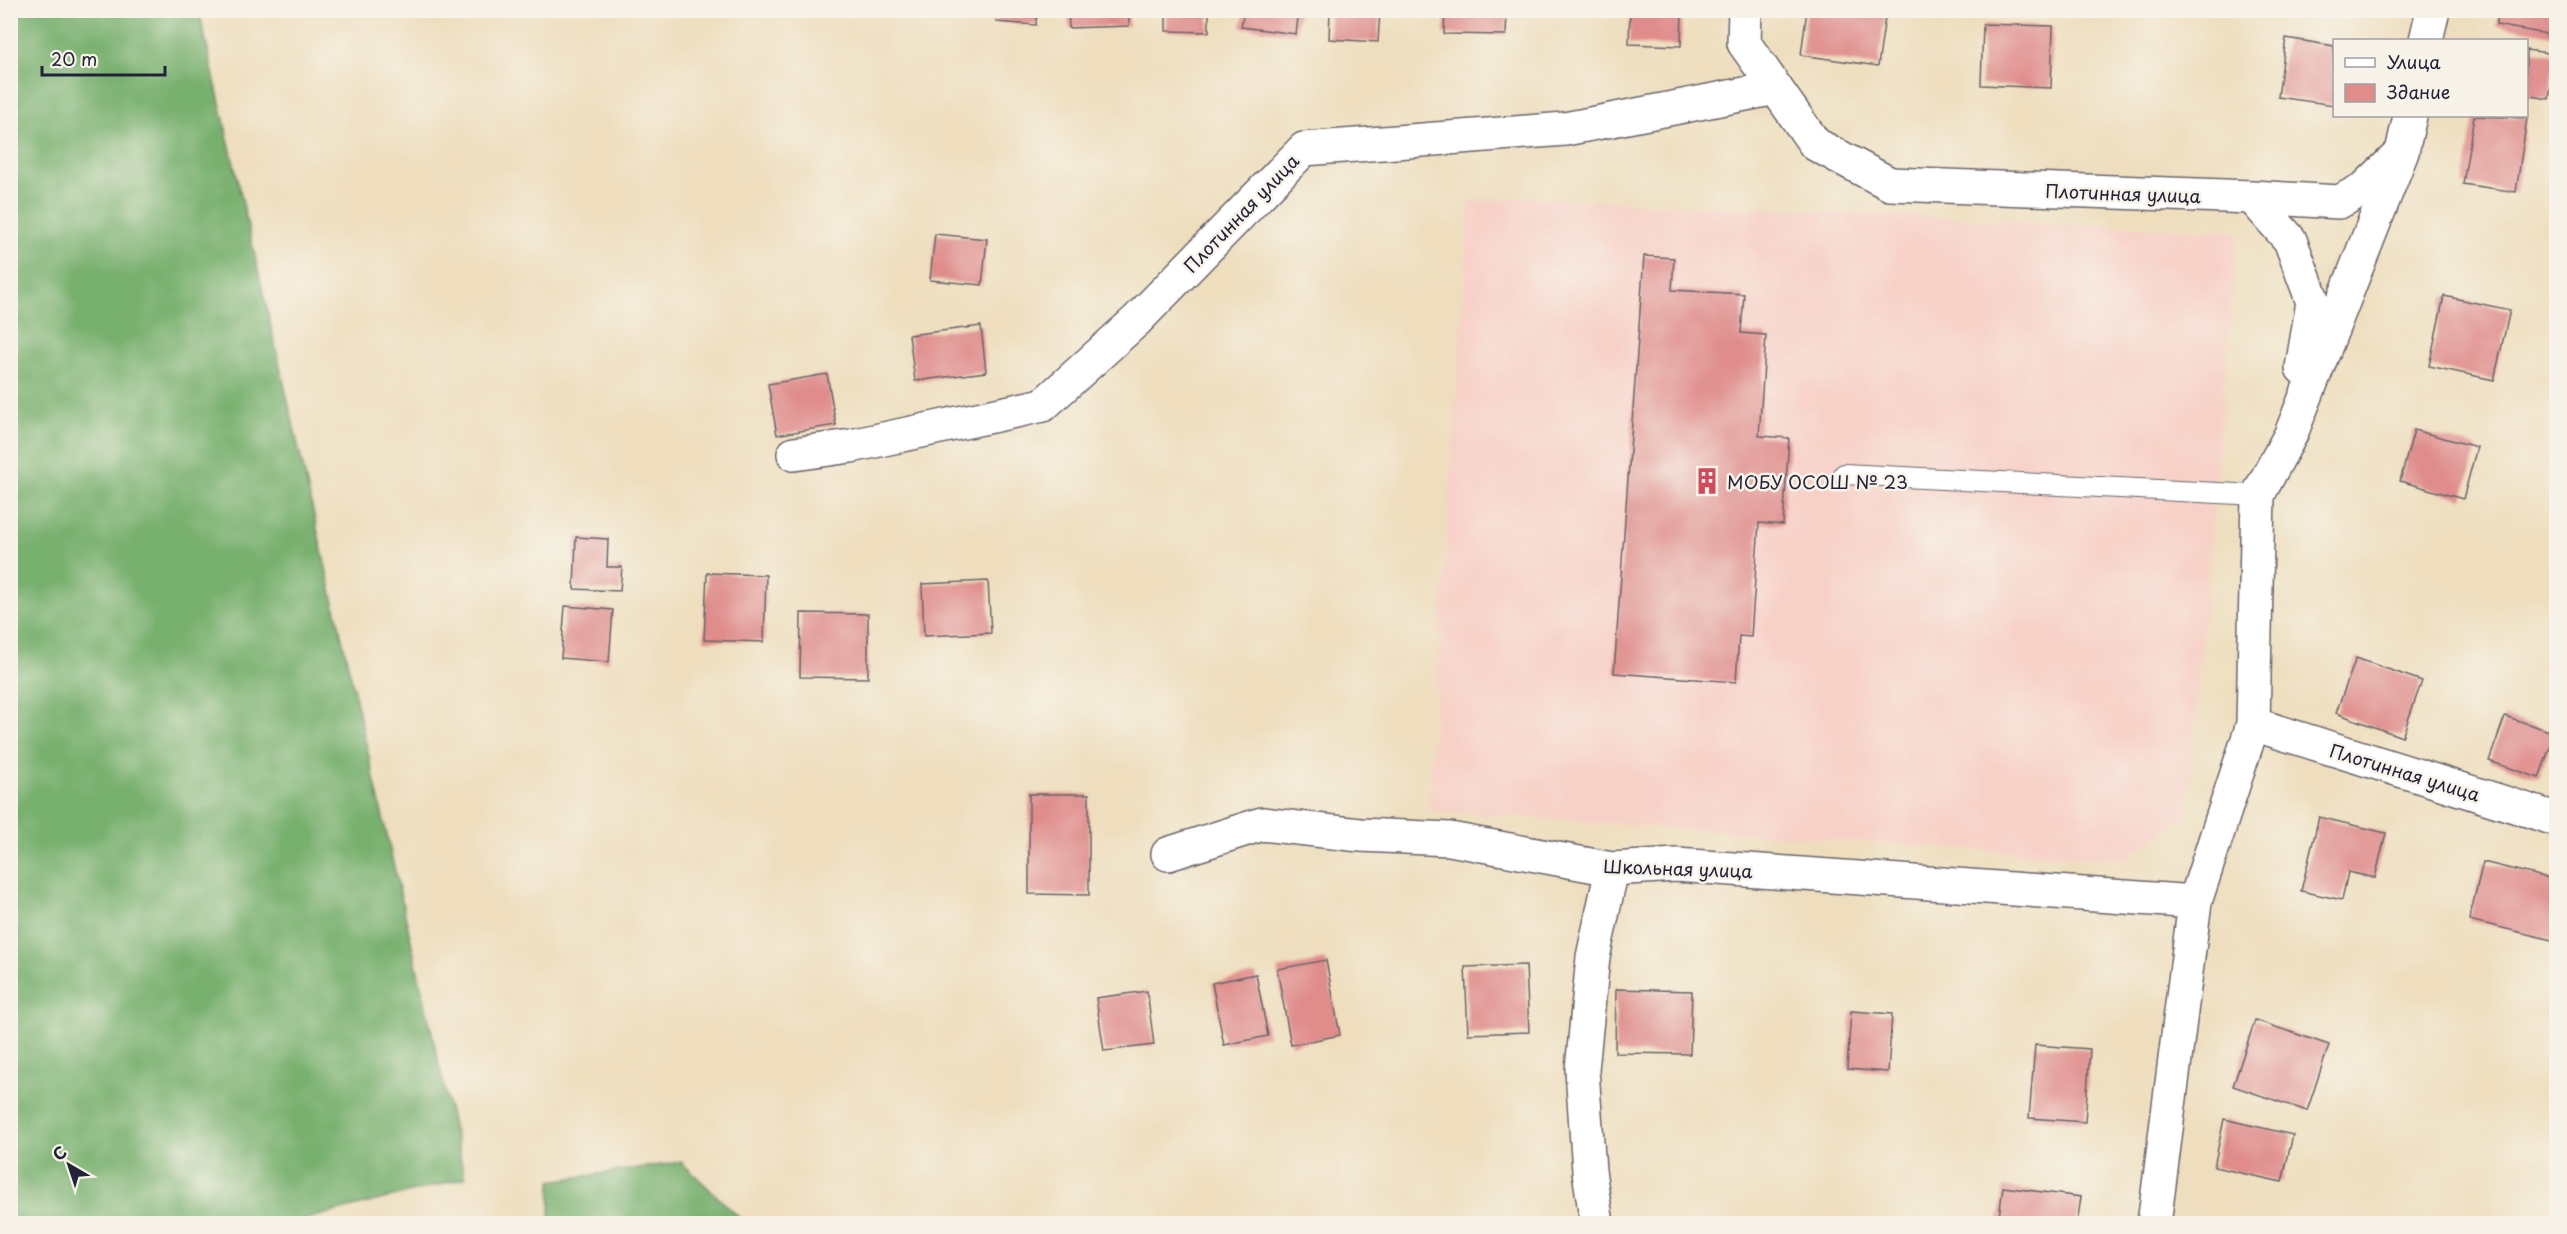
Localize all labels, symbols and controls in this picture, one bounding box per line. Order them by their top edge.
scale bar [42,39,165,77]
legend [2333,39,2528,117]
text: 20 m [51,45,97,72]
text: Улица [2387,48,2441,75]
text: Здание [2387,78,2450,105]
street label: Плотинная улица [1177,147,1305,278]
street label: Плотинная улица [2045,177,2202,209]
building icon: МОБУ ОСОШ № 23 [1692,466,1722,496]
place label: МОБУ ОСОШ № 23 [1727,468,1908,495]
street label: Плотинная улица [2327,736,2484,808]
street label: Школьная улица [1603,852,1754,884]
north arrow [39,1135,99,1195]
text: С [47,1139,71,1166]

